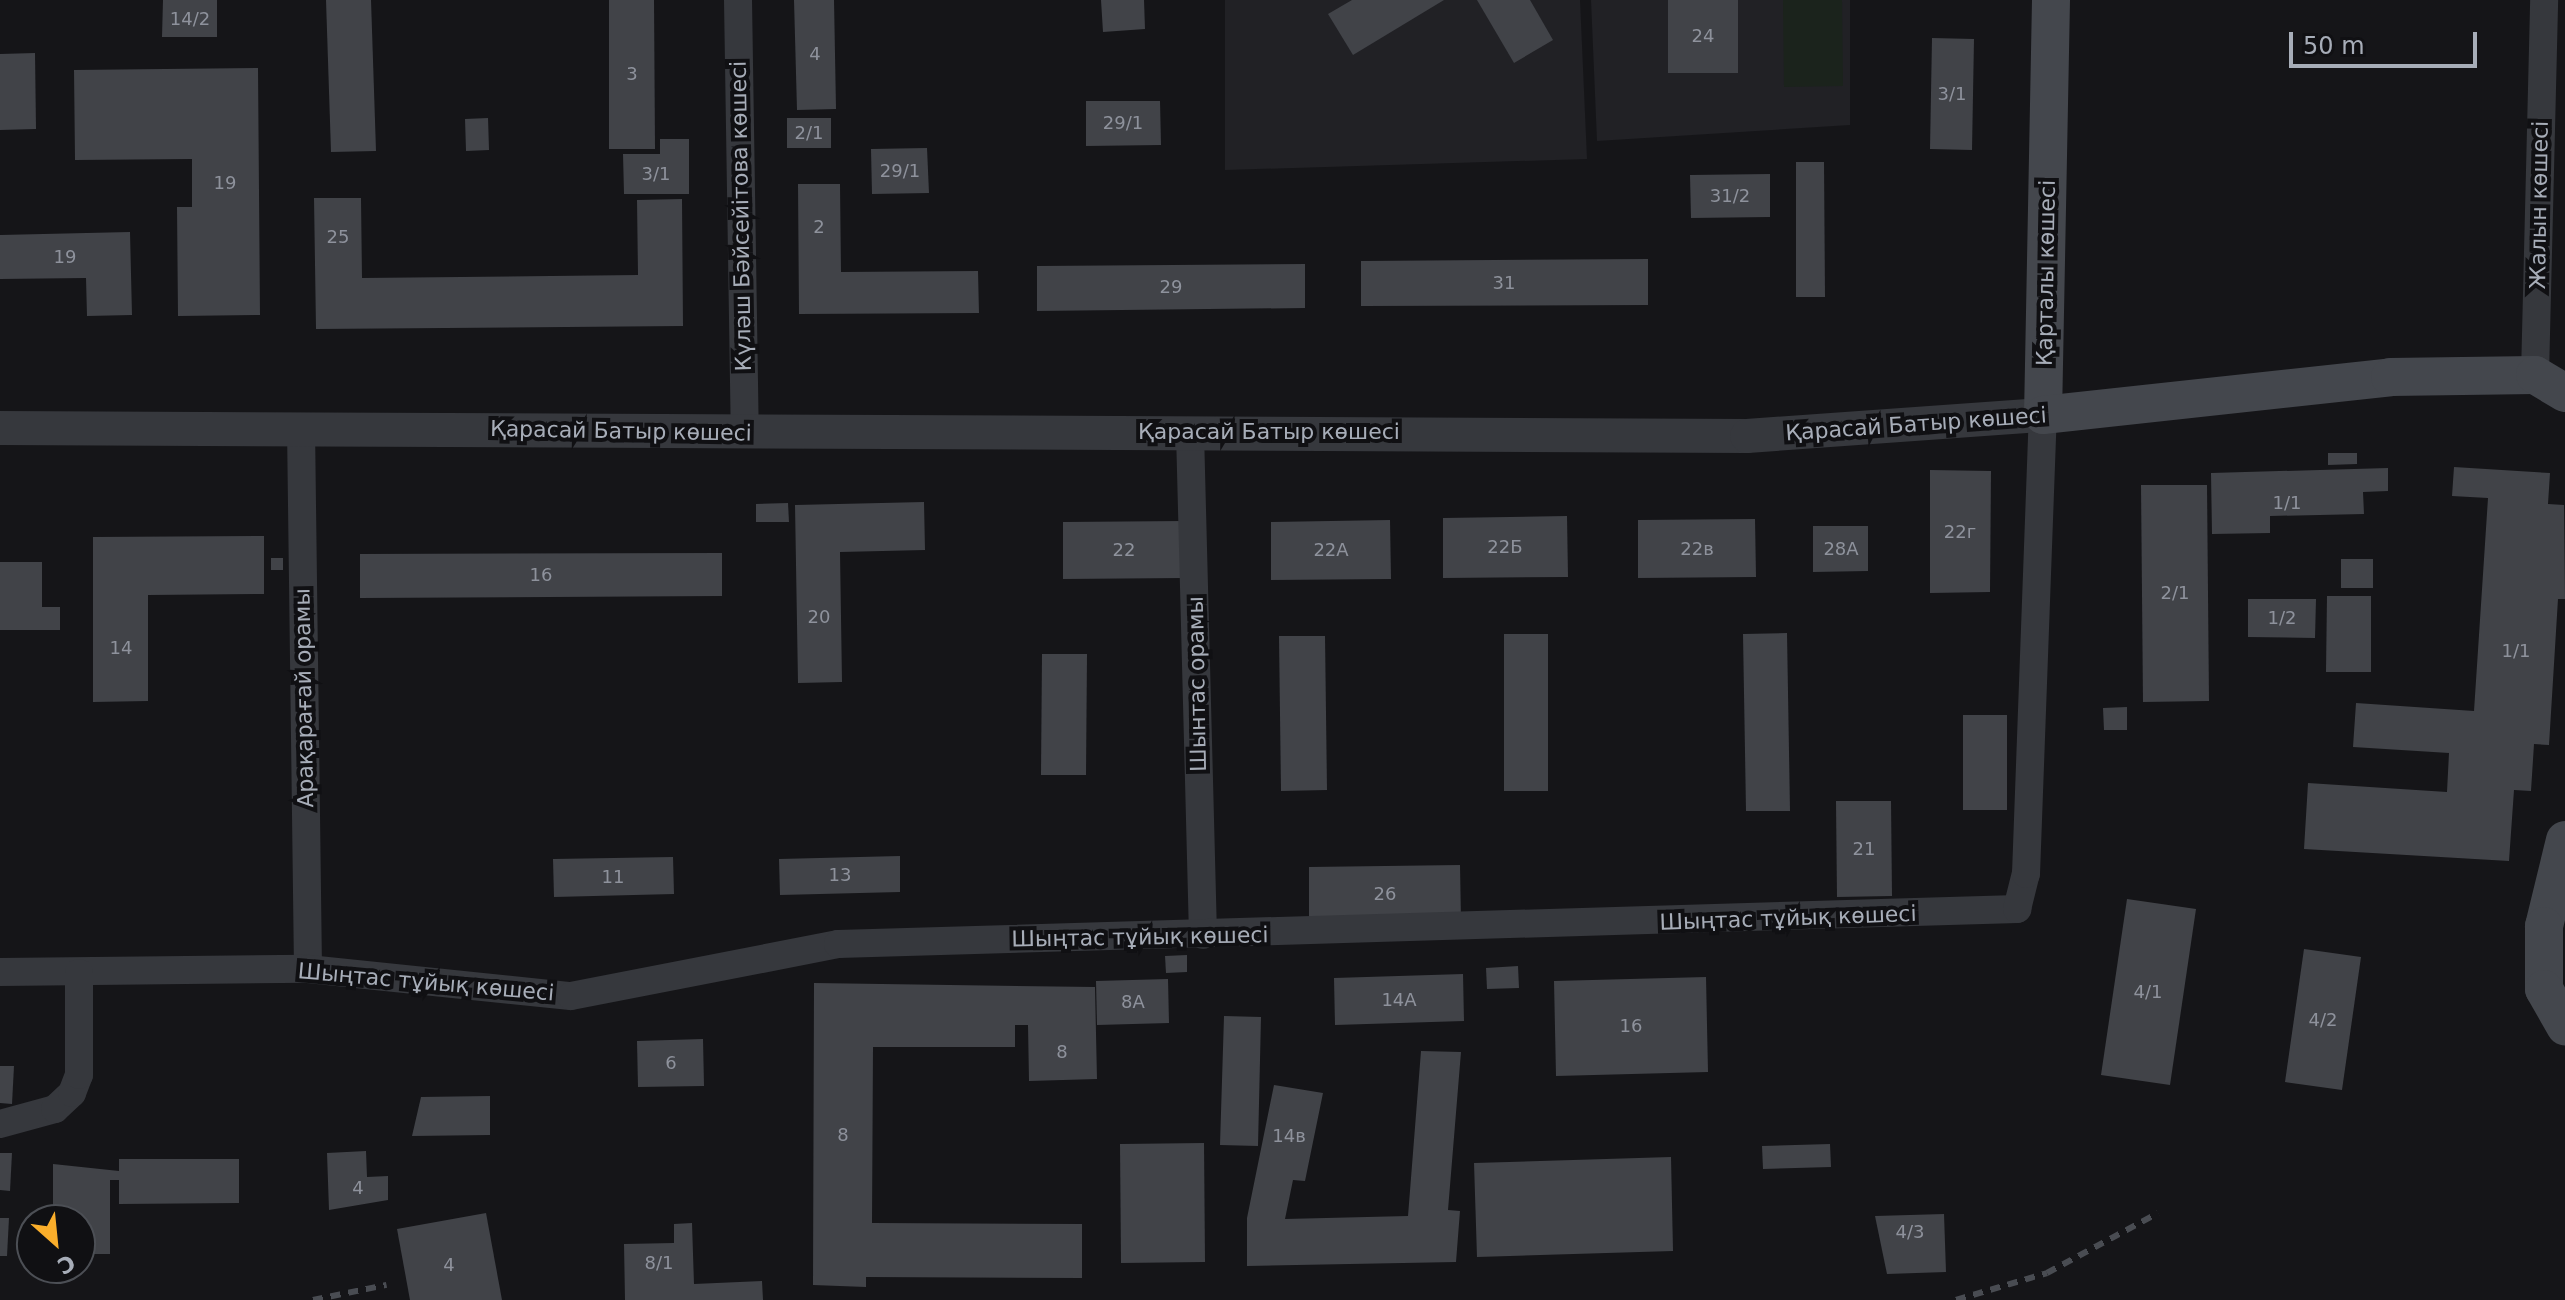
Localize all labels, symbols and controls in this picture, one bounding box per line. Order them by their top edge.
house number: 14/2 [170,8,210,30]
scale bar [2293,16,2481,66]
house number: 24 [1692,25,1714,47]
text: 50 m [2303,32,2365,60]
house number: 4 [809,43,821,65]
street label: Күләш Бәйсейітова көшесі [725,60,757,372]
house number: 3 [626,63,638,85]
house number: 3/1 [1938,83,1966,105]
house number: 29/1 [1103,112,1143,134]
street label: Жалын көшесі [2524,120,2554,290]
house number: 2/1 [795,122,823,144]
house number: 29/1 [880,160,920,182]
house number: 3/1 [642,163,670,185]
house number: 19 [214,172,236,194]
street label: Қарталы көшесі [2031,180,2061,366]
house number: 31/2 [1710,185,1750,207]
house number: 2 [813,216,825,238]
house number: 25 [327,226,349,248]
house number: 19 [54,246,76,268]
house number: 31 [1493,272,1515,294]
house number: 29 [1160,276,1182,298]
street label: Қарасай Батыр көшесі [1785,402,2047,446]
street label: Қарасай Батыр көшесі [490,416,752,446]
street label: Қарасай Батыр көшесі [1138,419,1400,445]
house number: 1/1 [2273,492,2301,514]
house number: 22г [1944,521,1976,543]
house number: 22Б [1487,536,1523,558]
house number: 22в [1680,538,1714,560]
house number: 28А [1823,538,1859,560]
house number: 22 [1113,539,1135,561]
house number: 22А [1313,539,1349,561]
house number: 16 [530,564,552,586]
house number: 2/1 [2161,582,2189,604]
street label: Арақарағай орамы [289,588,319,808]
street label: Шынтас орамы [1182,596,1212,772]
house number: 20 [808,606,830,628]
house number: 1/2 [2268,607,2296,629]
house number: 14 [110,637,132,659]
house number: 1/1 [2502,640,2530,662]
house number: 21 [1853,838,1875,860]
house number: 13 [829,864,851,886]
house number: 11 [602,866,624,888]
house number: 26 [1374,883,1396,905]
street label: Шыңтас тұйық көшесі [1659,900,1917,936]
street label: Шыңтас тұйық көшесі [1011,922,1269,952]
street label: Шыңтас тұйық көшесі [297,958,555,1006]
house number: 4/1 [2134,981,2162,1003]
house number: 14А [1381,989,1417,1011]
house number: 8А [1121,991,1145,1013]
house number: 4/2 [2309,1009,2337,1031]
house number: 16 [1620,1015,1642,1037]
house number: 8 [1056,1041,1068,1063]
house number: 6 [665,1052,677,1074]
house number: 8 [837,1124,849,1146]
house number: 14в [1272,1125,1306,1147]
house number: 4 [352,1177,364,1199]
north arrow [16,1204,96,1284]
house number: 4/3 [1896,1221,1924,1243]
text: С [53,1249,79,1279]
house number: 8/1 [645,1252,673,1274]
house number: 4 [443,1254,455,1276]

